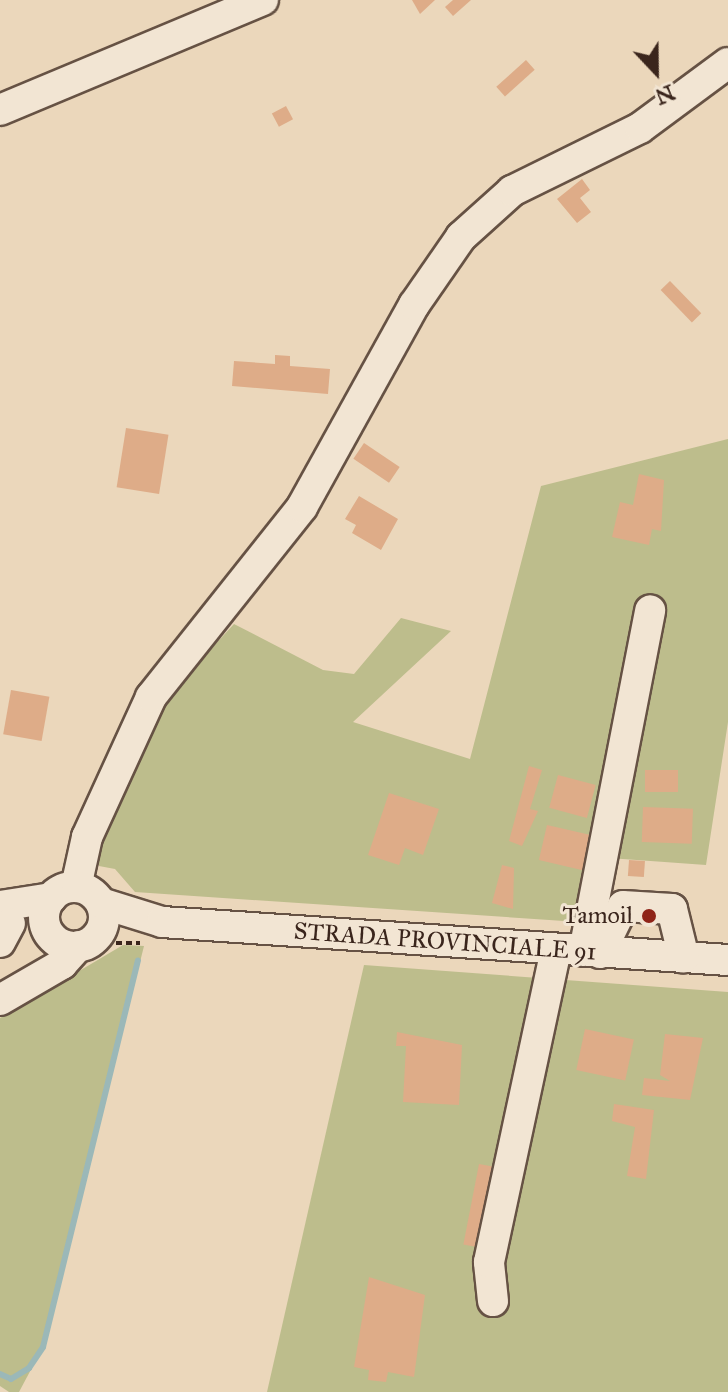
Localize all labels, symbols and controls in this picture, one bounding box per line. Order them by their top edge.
north arrow [616,32,696,112]
text: N [651,79,679,111]
place label: Tamoil [562,902,633,930]
marker: Tamoil [640,907,658,925]
street label: STRADA PROVINCIALE 91 [293,917,597,967]

